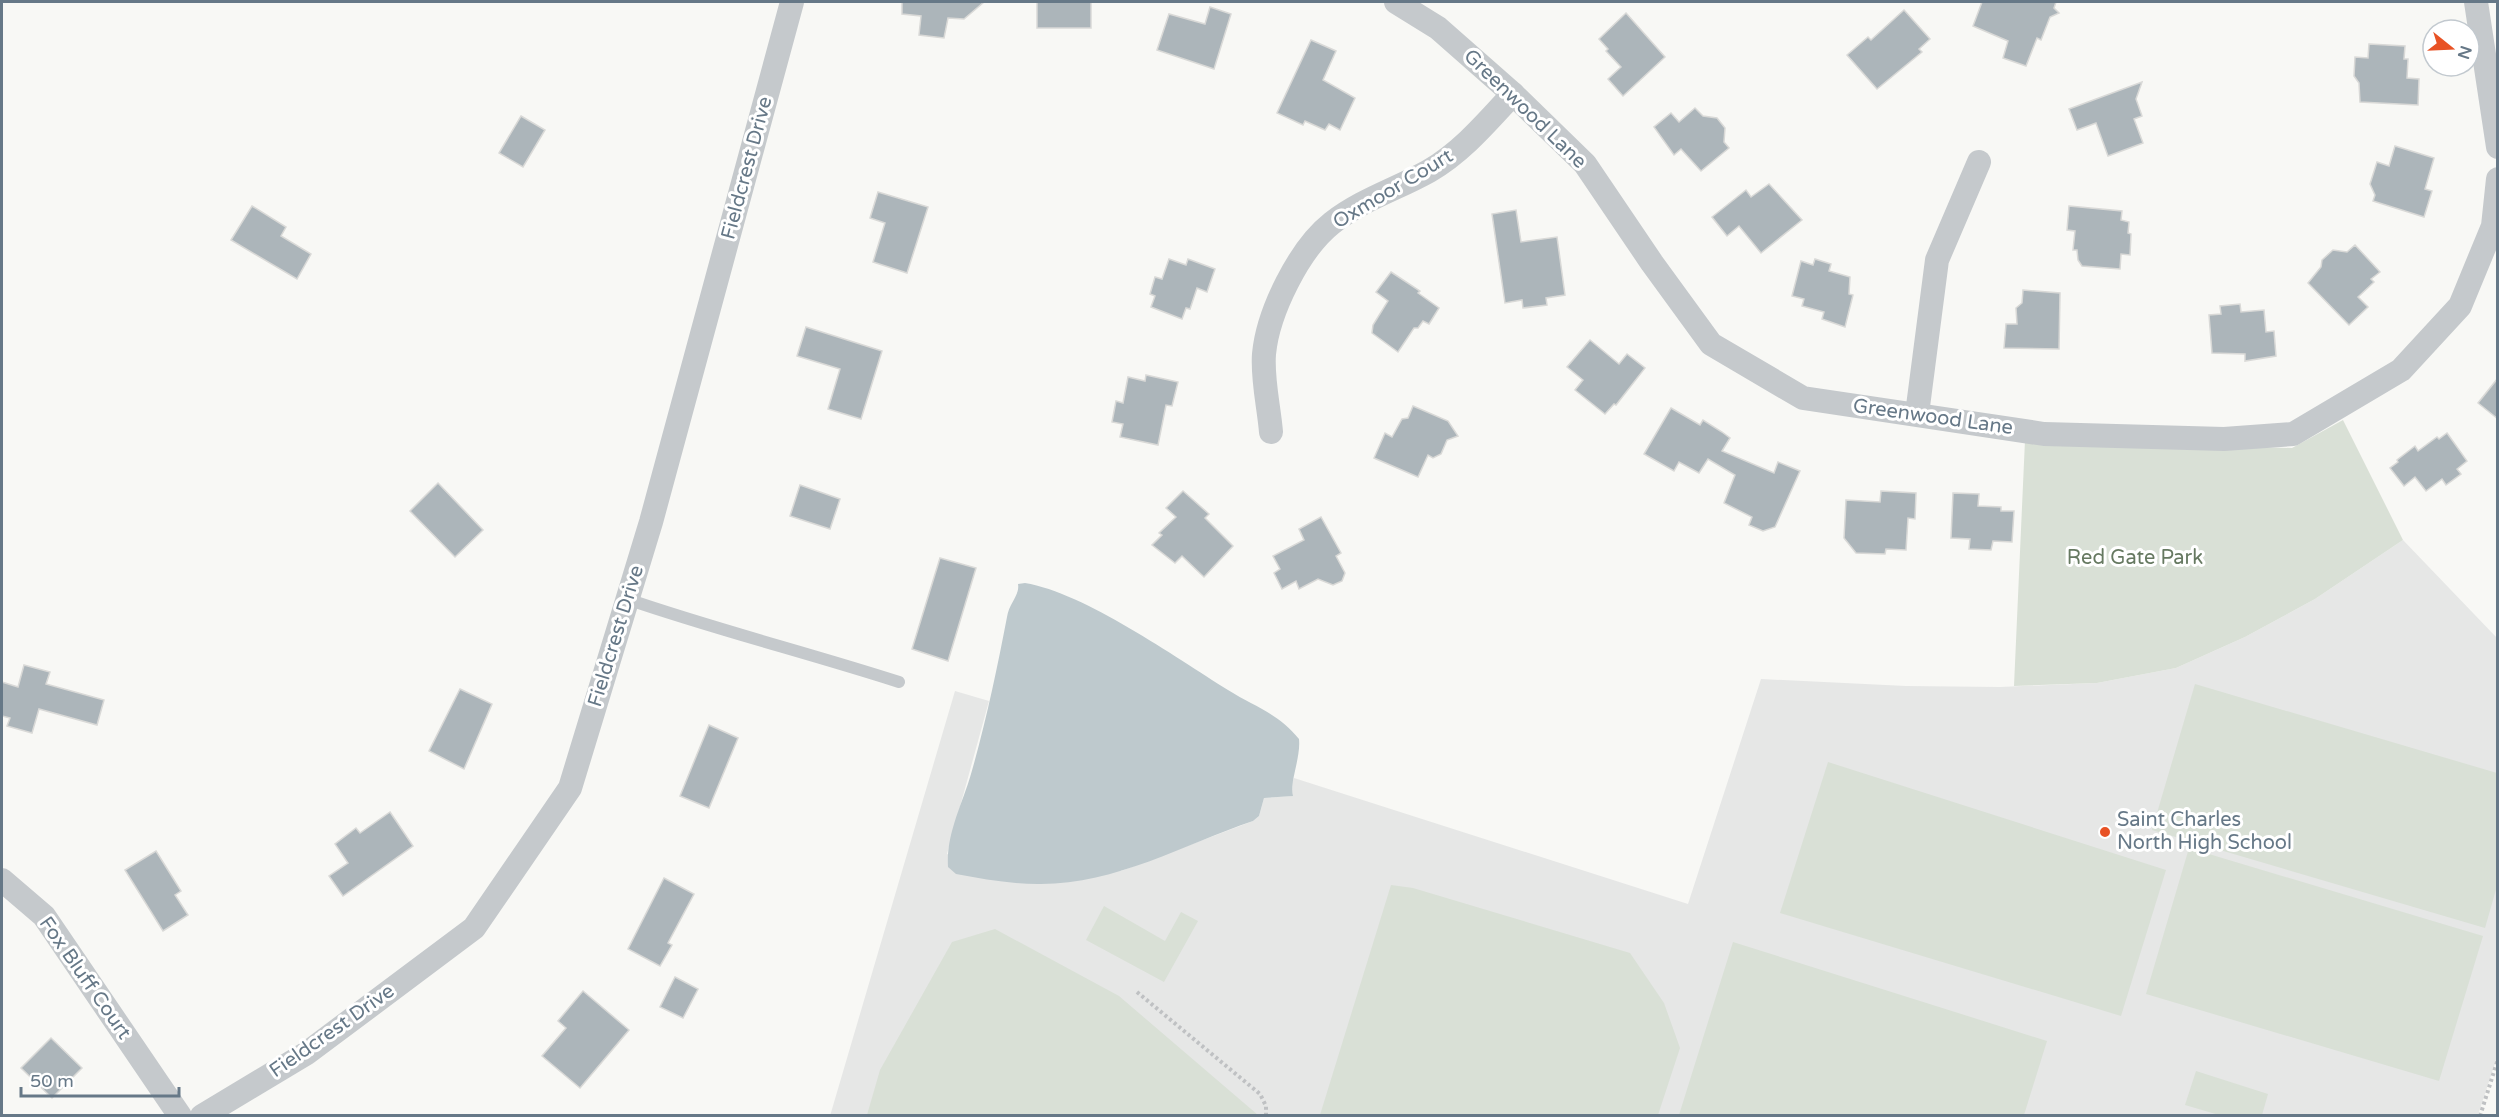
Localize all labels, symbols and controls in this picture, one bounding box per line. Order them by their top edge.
north arrow [2421,18,2481,78]
text: N [2453,43,2476,62]
street label: Greenwood Lane [1459,44,1591,174]
street label: Fieldcrest Drive [716,94,778,242]
street label: Oxmoor Court [1329,144,1458,234]
street label: Greenwood Lane [1851,394,2015,440]
park label: Red Gate Park [2067,546,2203,570]
street label: Fieldcrest Drive [583,562,649,710]
place label: Saint Charles North High School [2117,808,2292,855]
marker: Saint Charles North High School [2098,825,2112,839]
street label: Fox Bluff Court [34,912,136,1044]
street label: Fieldcrest Drive [265,979,399,1083]
scale bar [21,1060,178,1098]
text: 50 m [30,1070,74,1092]

